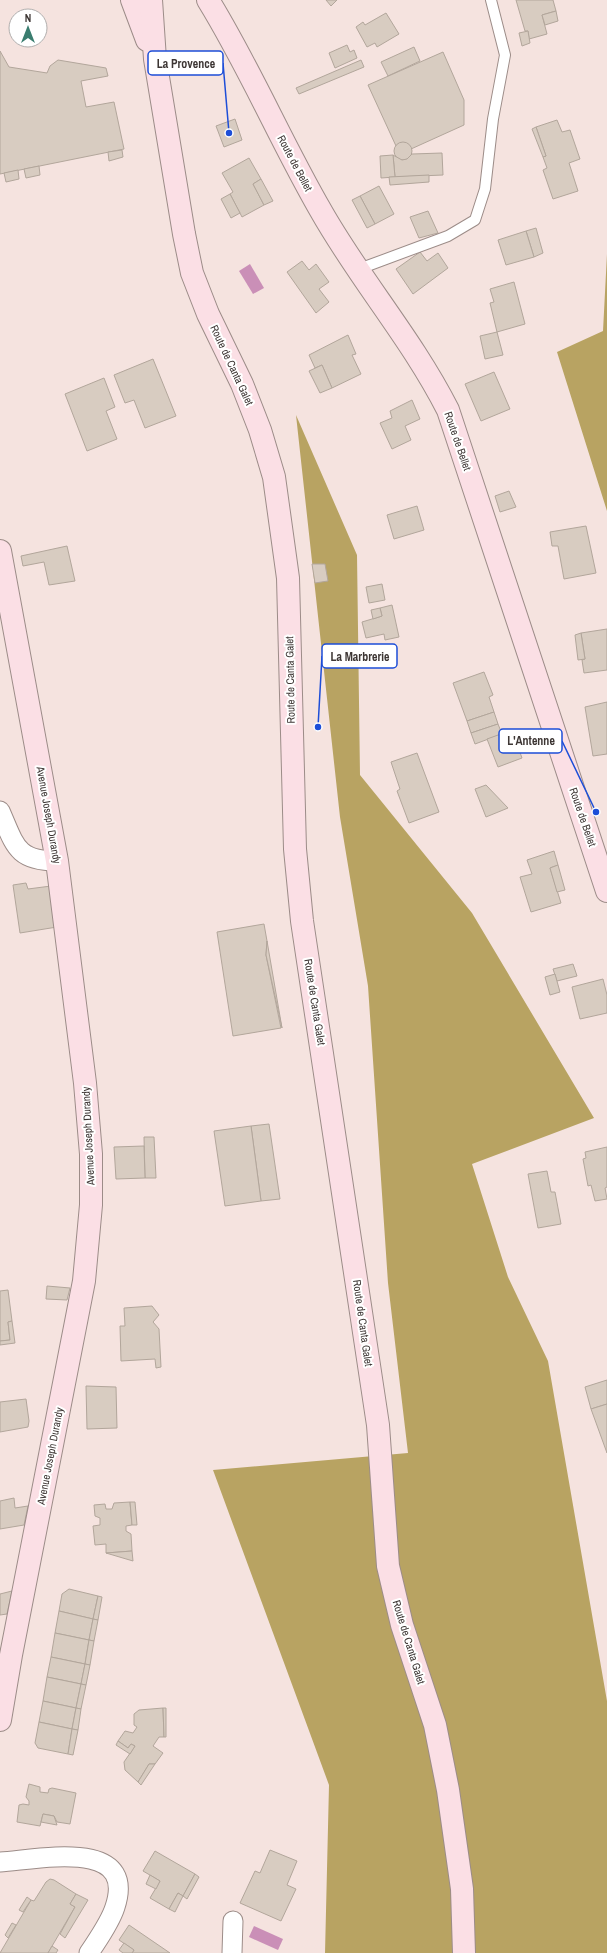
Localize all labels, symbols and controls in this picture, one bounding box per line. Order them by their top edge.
north arrow [8,8,48,48]
text: N [25,11,31,25]
callout: La Provence [148,51,223,75]
text: La Provence [157,56,216,72]
street label: Route de Bellet [274,132,316,194]
street label: Route de Canta Galet [207,322,257,408]
street label: Route de Bellet [441,410,475,473]
street label: Route de Canta Galet [282,636,298,724]
callout: La Marbrerie [322,644,397,668]
text: La Marbrerie [330,649,390,665]
callout: L'Antenne [499,729,562,753]
text: L'Antenne [507,733,555,749]
street label: Avenue Joseph Durandy [33,764,65,865]
street label: Route de Bellet [566,786,600,849]
street label: Route de Canta Galet [301,958,329,1047]
street label: Avenue Joseph Durandy [78,1086,98,1187]
street label: Route de Canta Galet [350,1279,376,1368]
street label: Avenue Joseph Durandy [34,1406,66,1507]
street label: Route de Canta Galet [390,1598,429,1686]

